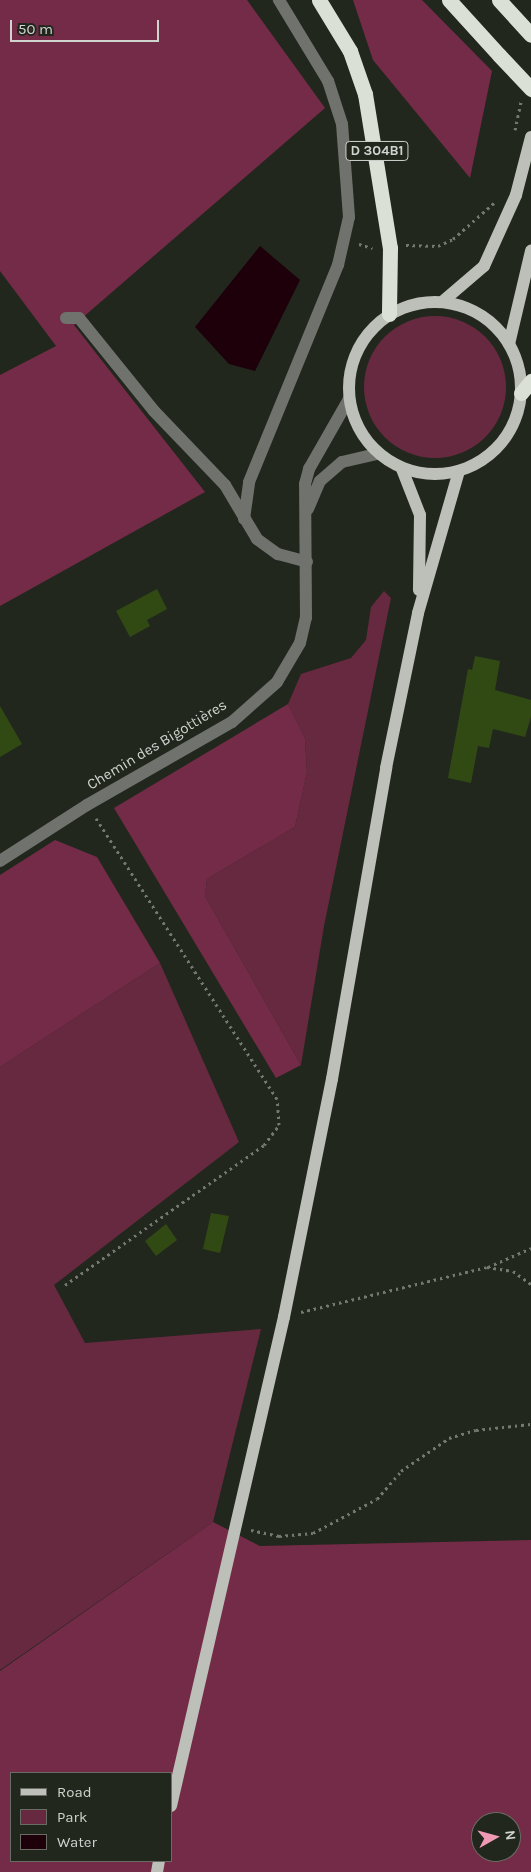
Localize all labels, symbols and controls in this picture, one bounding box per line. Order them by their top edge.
scale bar [12,10,161,42]
text: 50 m [18,20,53,38]
road number: D 304B1 [344,140,410,162]
street label: Chemin des Bigottières [84,696,230,794]
legend [10,1772,172,1862]
text: Road [57,1783,92,1801]
text: Park [57,1808,87,1826]
north arrow [471,1812,521,1862]
text: N [501,1829,519,1841]
text: Water [57,1833,97,1851]

